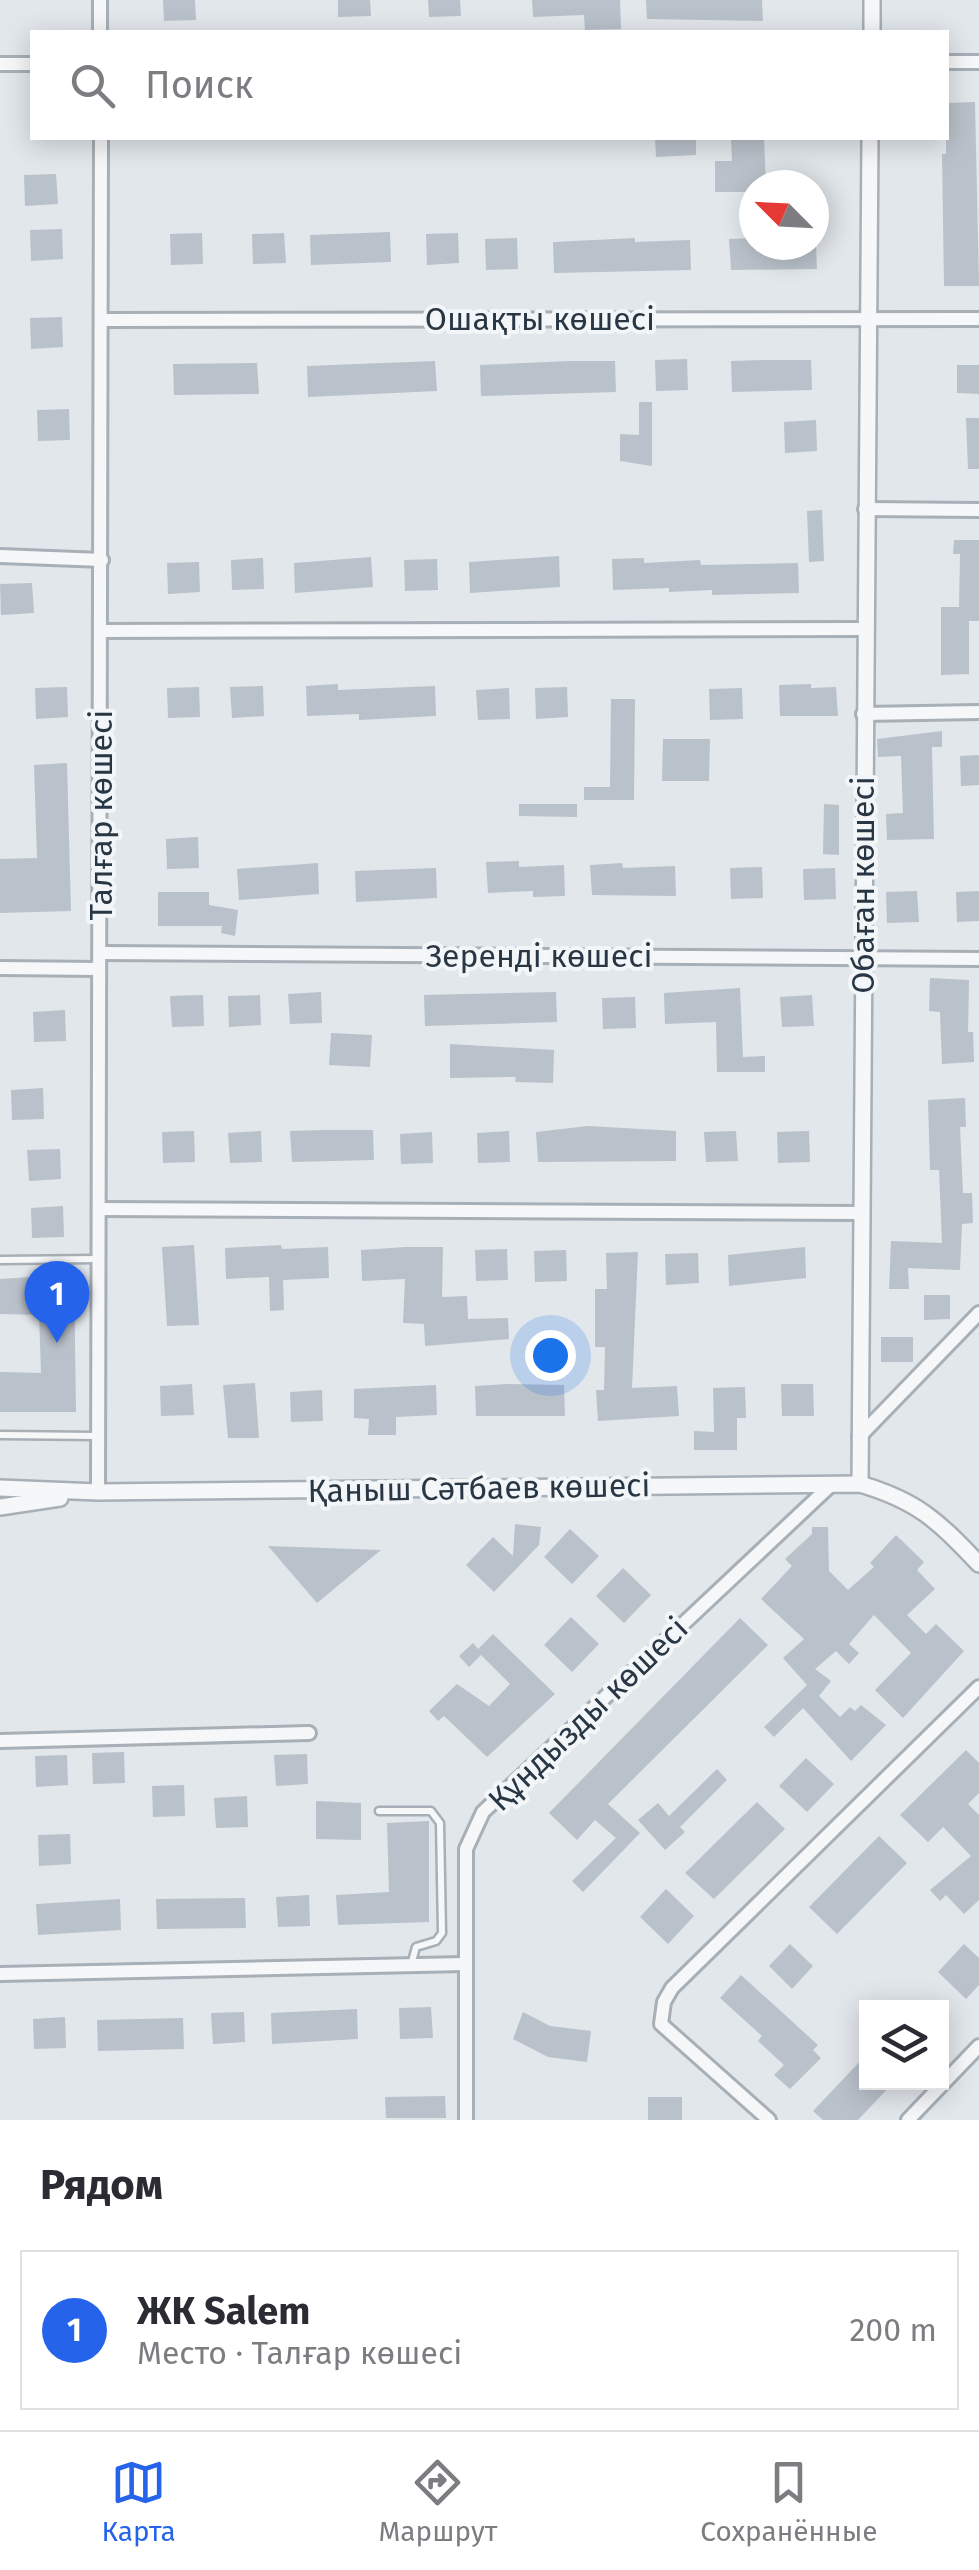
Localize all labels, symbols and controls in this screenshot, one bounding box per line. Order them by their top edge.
search box [30,30,949,140]
icon: search [65,58,120,113]
text: Поиск [145,62,254,108]
north arrow [739,170,829,260]
street label: Ошақты көшесі [425,300,655,338]
street label: Талғар көшесі [82,710,120,920]
street label: Обаған көшесі [844,776,882,994]
street label: Зеренді көшесі [425,937,653,975]
pin: 1 [24,1260,90,1343]
your location [525,1330,576,1381]
street label: Қаныш Сәтбаев көшесі [307,1466,651,1510]
street label: Құндызды көшесі [480,1609,696,1819]
map controls [859,2000,949,2090]
button: layers [859,2000,949,2090]
text: Рядом [40,2160,163,2210]
text: ЖК Salem [137,2288,310,2334]
text: 1 [67,2311,82,2349]
text: 200 m [850,2311,937,2349]
text: Место · Талғар көшесі [137,2334,462,2372]
tab: Карта [101,2455,176,2548]
tab: Маршрут [379,2455,497,2548]
tab: Сохранённые [700,2455,878,2548]

